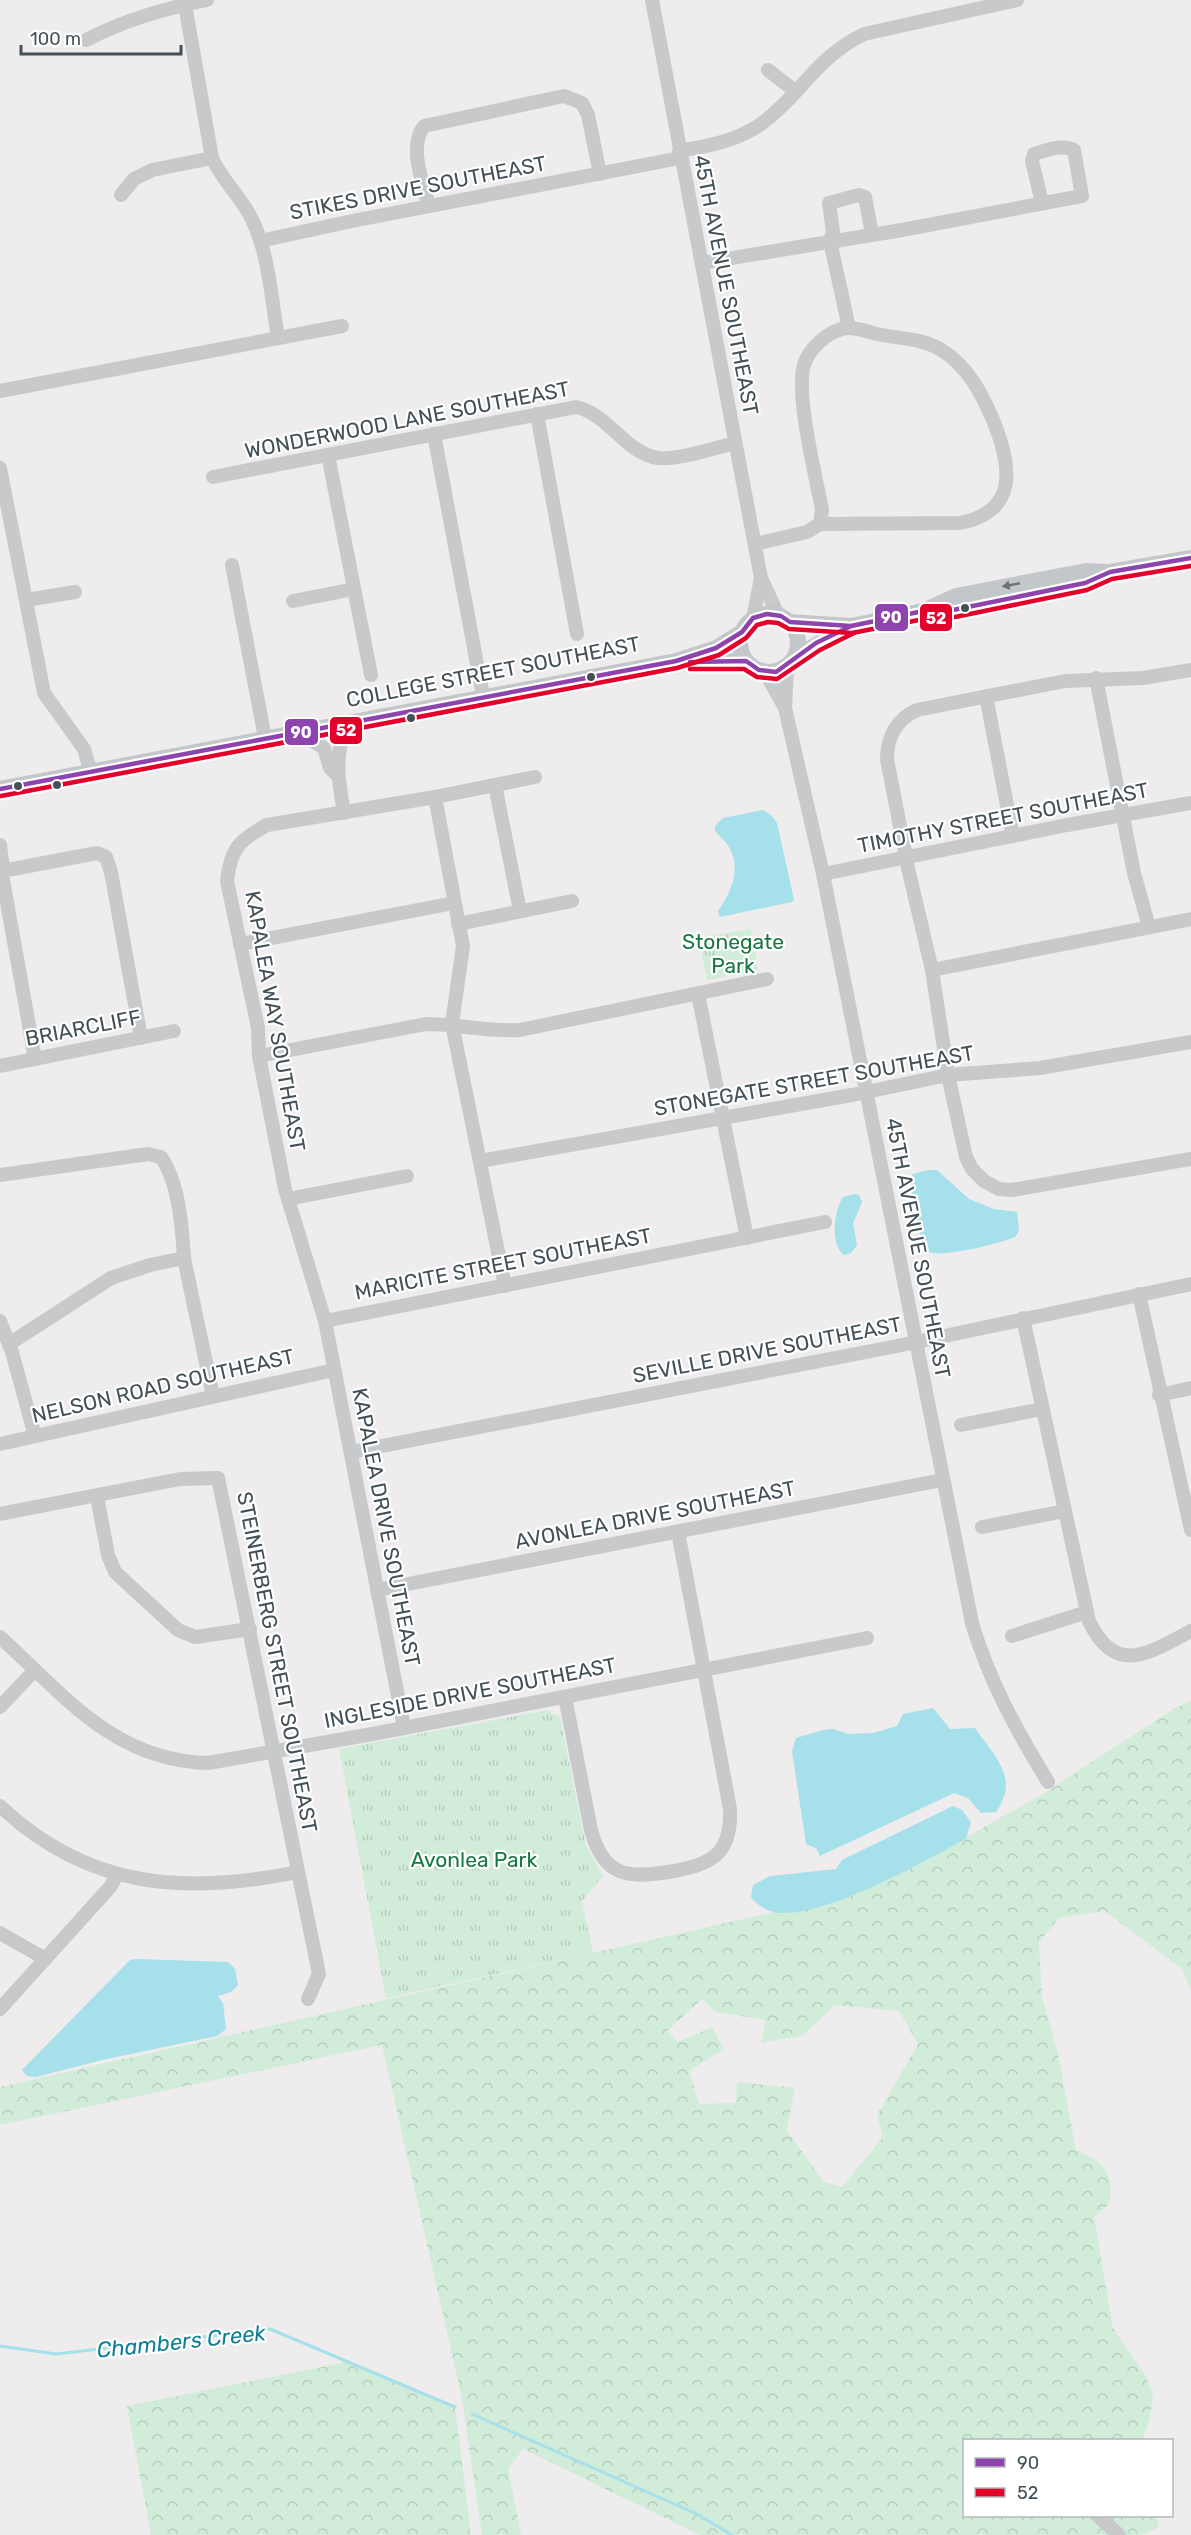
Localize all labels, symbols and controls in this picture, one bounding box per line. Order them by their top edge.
scale bar [21,18,182,56]
text: 100 m [30,28,81,50]
street label: STIKES DRIVE SOUTHEAST [288,150,548,225]
street label: 45TH AVENUE SOUTHEAST [689,153,764,417]
street label: WONDERWOOD LANE SOUTHEAST [243,376,571,463]
one-way arrow [1001,581,1020,590]
unlabelled marker [959,602,971,614]
line badge: 90 [874,603,909,632]
line badge: 52 [919,603,953,632]
text: 90 [880,608,902,627]
text: 52 [926,609,946,628]
street label: COLLEGE STREET SOUTHEAST [344,631,642,712]
unlabelled marker [585,671,597,683]
unlabelled marker [405,712,417,724]
line badge: 52 [329,716,363,745]
line badge: 90 [284,718,319,746]
text: 52 [336,721,356,740]
text: 90 [290,723,312,742]
street label: TIMOTHY STREET SOUTHEAST [855,777,1150,858]
unlabelled marker [51,779,63,791]
unlabelled marker [12,780,24,792]
street label: KAPALEA WAY SOUTHEAST [240,889,311,1153]
park label: Stonegate Park [682,929,784,978]
street label: BRIARCLIFF [23,1004,143,1051]
street label: STONEGATE STREET SOUTHEAST [652,1040,976,1121]
street label: 45TH AVENUE SOUTHEAST [881,1116,956,1380]
street label: MARICITE STREET SOUTHEAST [352,1222,653,1305]
street label: SEVILLE DRIVE SOUTHEAST [631,1311,903,1388]
street label: NELSON ROAD SOUTHEAST [29,1343,296,1428]
street label: KAPALEA DRIVE SOUTHEAST [347,1386,426,1668]
street label: AVONLEA DRIVE SOUTHEAST [513,1475,797,1554]
street label: STEINERBERG STREET SOUTHEAST [232,1490,323,1834]
street label: INGLESIDE DRIVE SOUTHEAST [322,1652,618,1733]
park label: Avonlea Park [411,1847,538,1872]
water label: Chambers Creek [95,2319,268,2364]
legend [963,2439,1173,2517]
text: 90 [1017,2452,1039,2474]
text: 52 [1017,2482,1038,2504]

